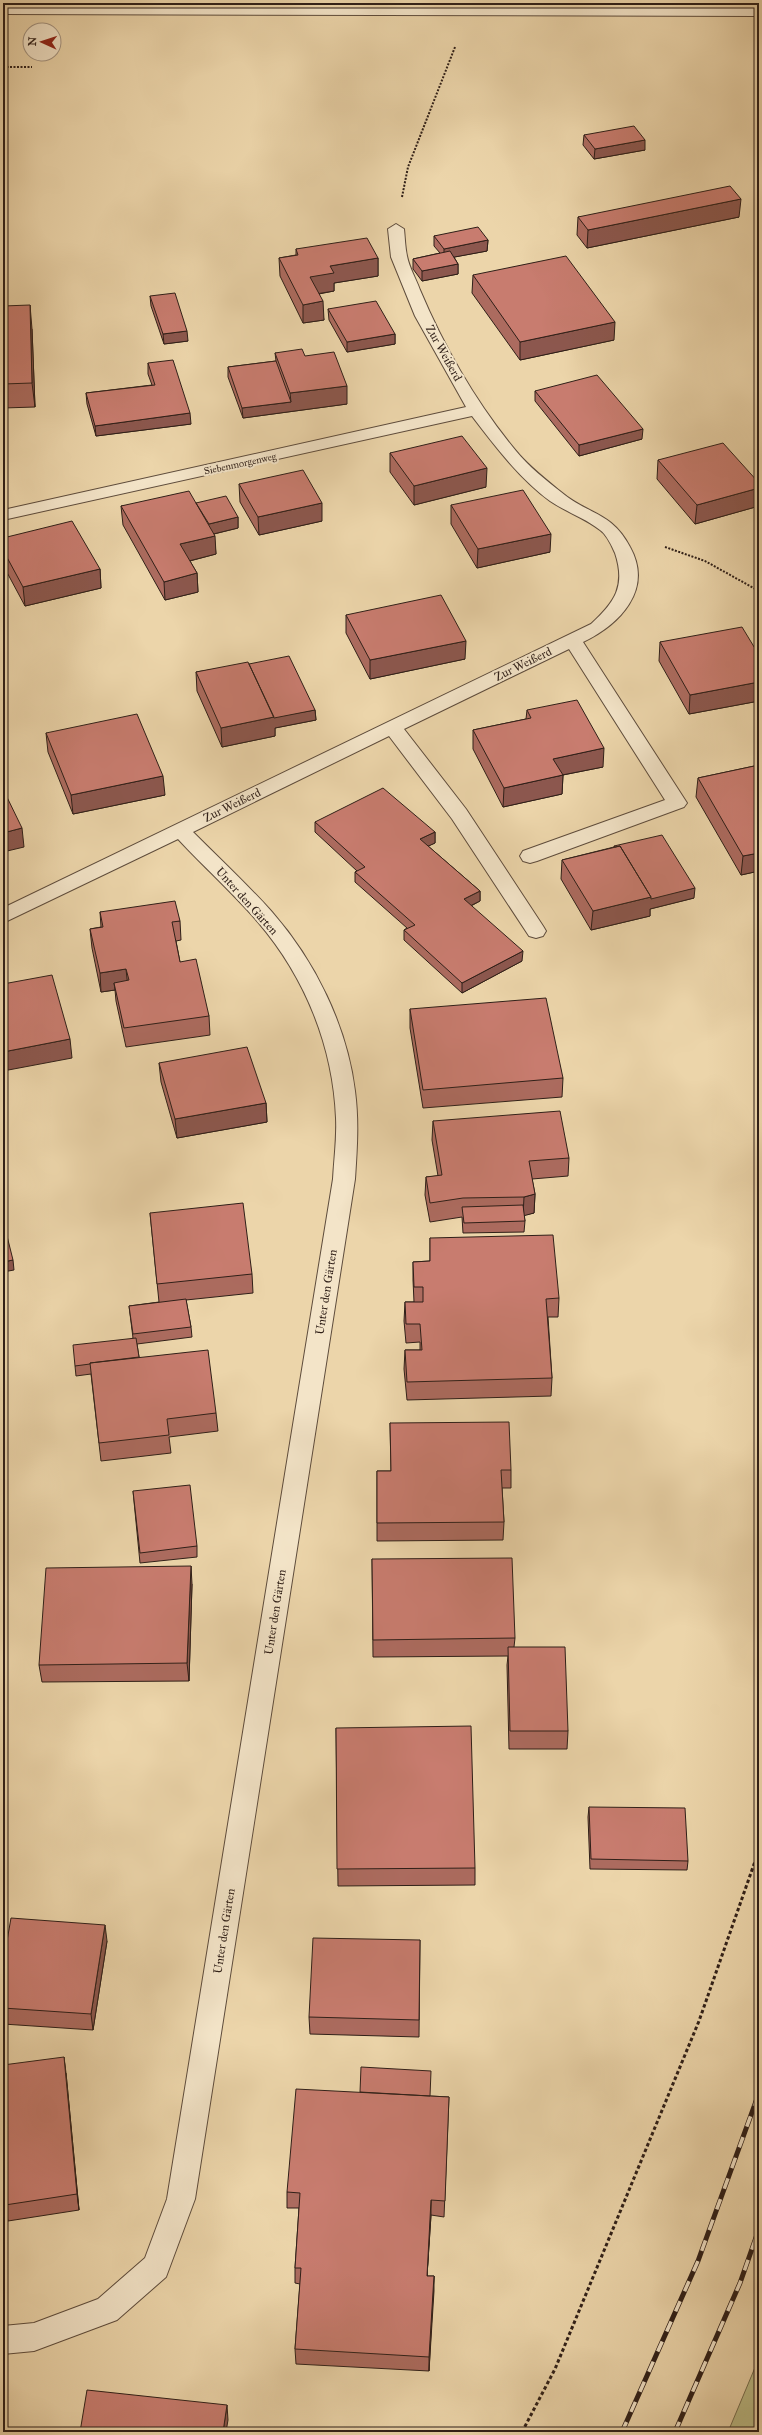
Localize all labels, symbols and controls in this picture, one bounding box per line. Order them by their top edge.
north arrow [22,22,62,62]
text: N [26,36,39,47]
street label: Zur Weißerd [423,323,465,383]
street label: Siebenmorgenweg [203,450,278,478]
street label: Zur Weißerd [492,644,554,684]
street label: Zur Weißerd [201,785,263,825]
street label: Unter den Gärten [213,864,281,938]
street label: Unter den Gärten [312,1248,340,1336]
street label: Unter den Gärten [261,1568,289,1656]
street label: Unter den Gärten [210,1887,238,1975]

